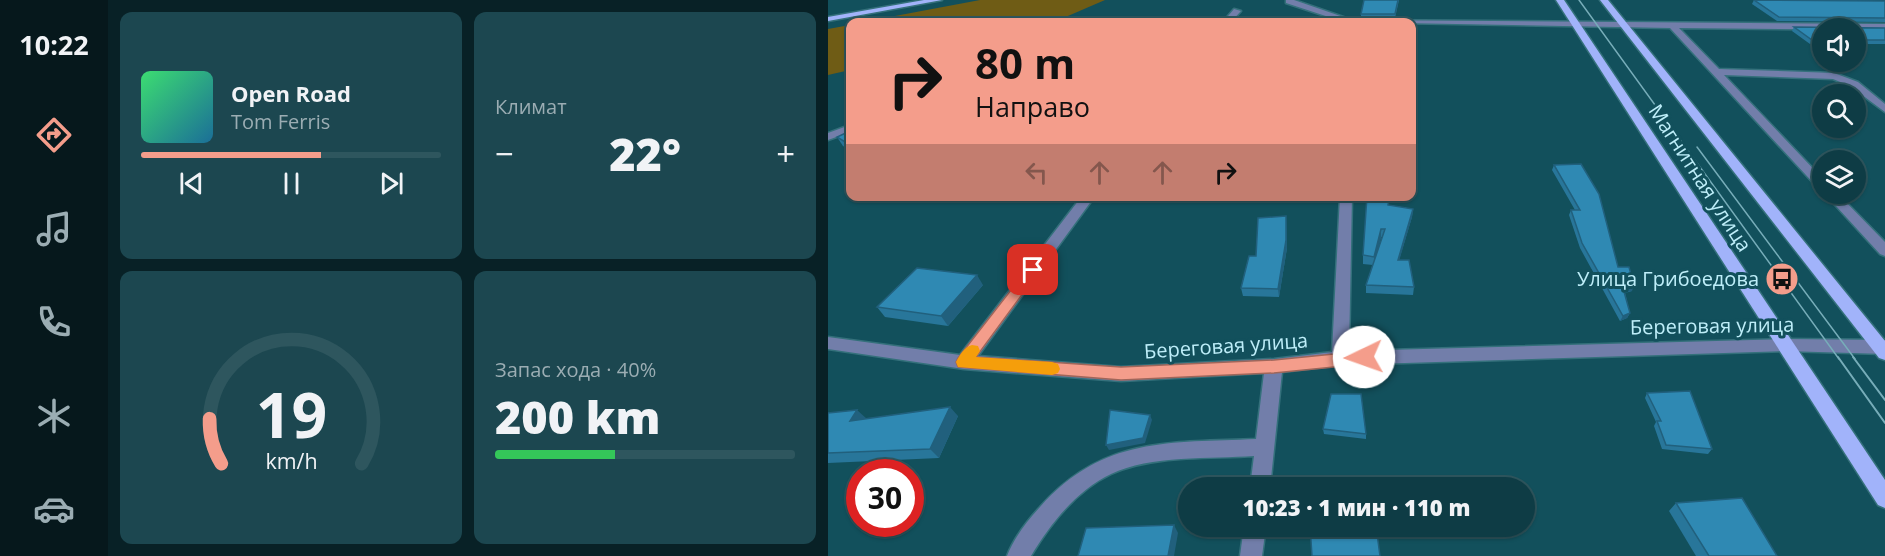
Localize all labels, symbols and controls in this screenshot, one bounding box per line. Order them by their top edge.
map controls [1812,18,1866,204]
button: sound [1812,18,1866,72]
text: 10:22 [19,26,89,63]
text: 80 m [975,34,1075,91]
icon: right [876,42,954,120]
text: Open Road [231,78,351,108]
button: search [1812,84,1866,138]
text: Направо [975,88,1090,125]
text: Климат [495,93,567,120]
street label: Магнитная улица [1643,99,1758,257]
text: Tom Ferris [231,108,330,135]
icon: directions [33,114,75,156]
text: 22° [609,123,681,184]
text: − [495,131,514,176]
text: + [776,131,795,176]
button: layers [1812,150,1866,204]
icon: left [1020,156,1053,189]
icon: ahead [1083,156,1116,189]
icon: ahead [1146,156,1179,189]
icon: right [1209,156,1242,189]
icon: previous [175,167,208,200]
icon: pause [275,167,308,200]
icon: next [375,167,408,200]
icon: music [33,208,75,250]
pin [1007,244,1058,295]
icon: arrive [1016,253,1049,286]
bus stop icon: Улица Грибоедова [1764,261,1800,297]
place label: Улица Грибоедова [1577,265,1759,292]
icon: phone [33,301,75,343]
street label: Береговая улица [1630,311,1794,340]
position arrow [1332,325,1396,389]
street label: Береговая улица [1143,326,1309,365]
text: Запас хода · 40% [495,356,656,383]
text: 19 [255,371,327,456]
text: 200 km [495,386,660,447]
icon: climate [33,395,75,437]
text: km/h [265,447,317,476]
speed limit sign: 30 [846,459,924,537]
icon: car [33,488,75,530]
text: 10:23 · 1 мин · 110 m [1243,492,1470,522]

